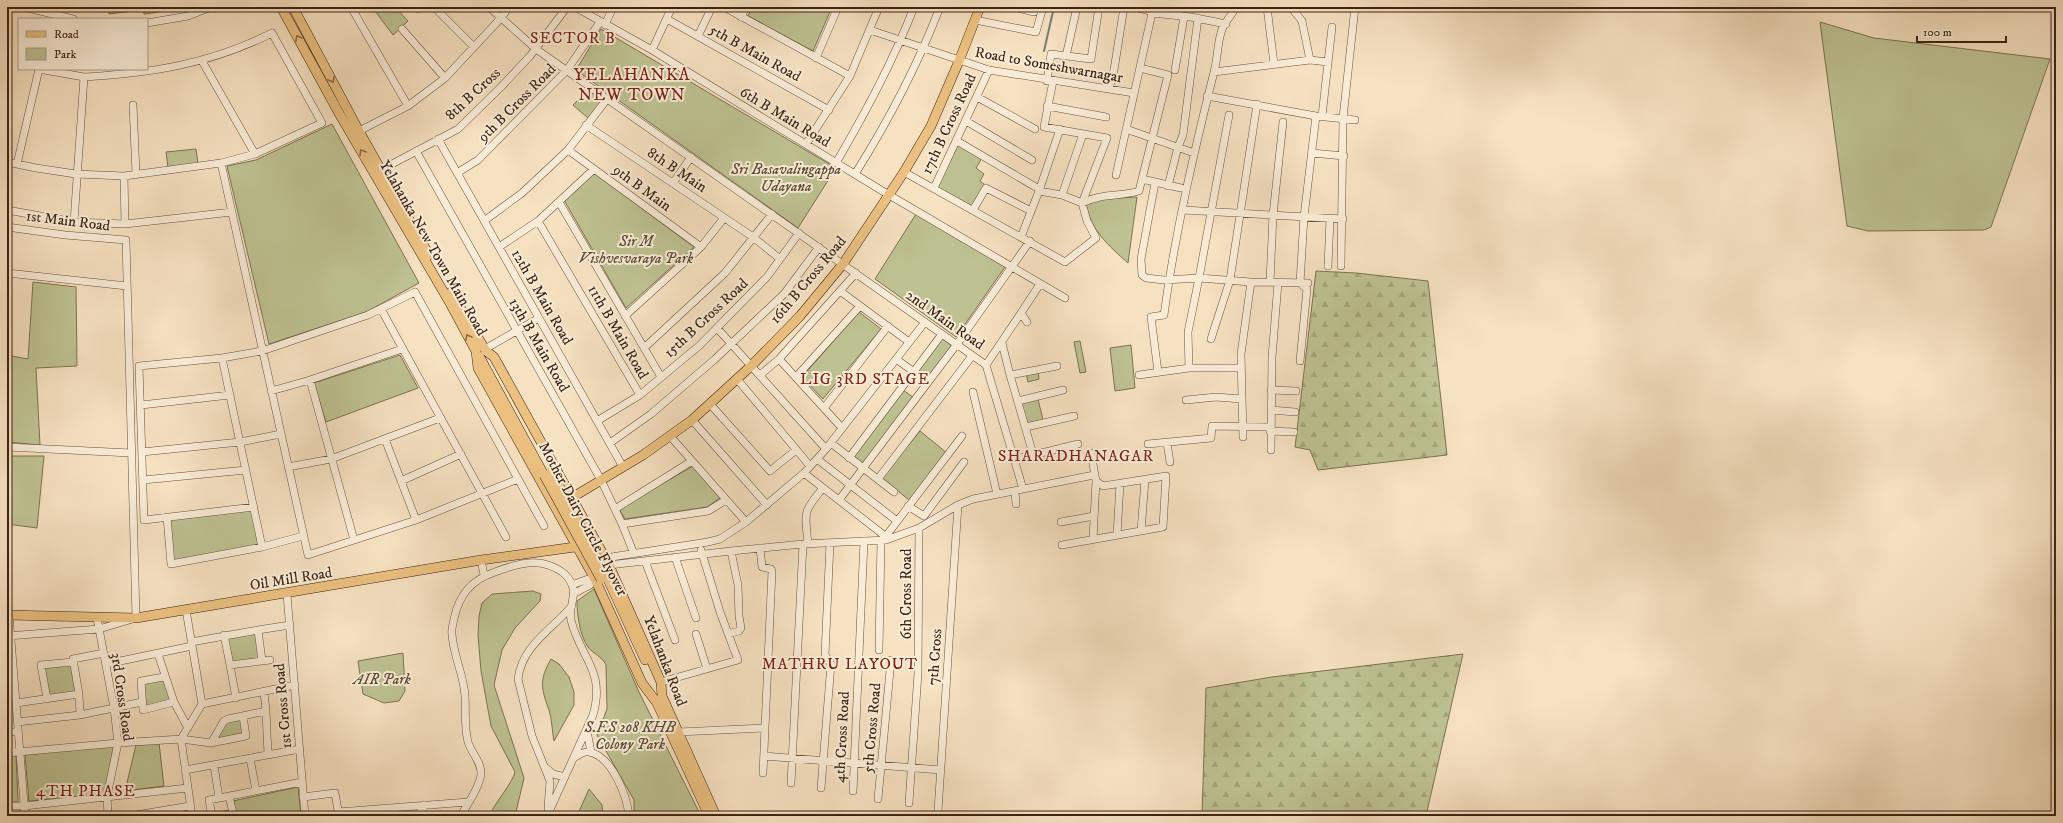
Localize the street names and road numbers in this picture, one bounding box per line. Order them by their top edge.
street label: 5th B Main Road [706,20,805,86]
street label: Road to Someshwarnagar [974,43,1125,87]
street label: 9th B Cross Road [473,59,561,147]
street label: 8th B Cross [441,64,505,124]
street label: 17th B Cross Road [917,70,981,177]
street label: 6th B Main Road [736,82,834,152]
street label: 8th B Main [644,143,711,197]
street label: Yelahanka New Town Main Road [375,157,491,340]
street label: 9th B Main [608,160,675,216]
street label: 1st Main Road [25,206,112,236]
street label: 16th B Cross Road [766,232,851,328]
street label: 12th B Main Road [507,246,577,349]
street label: 15th B Cross Road [660,274,753,362]
street label: 11th B Main Road [583,281,653,383]
street label: 2nd Main Road [902,286,989,354]
street label: 13th B Main Road [504,294,574,396]
street label: Mother Dairy Circle Flyover [534,439,632,600]
street label: 6th Cross Road [897,548,916,639]
street label: Oil Mill Road [248,563,334,595]
street label: Yelahanka Road [639,613,691,710]
street label: 7th Cross [924,628,946,686]
street label: 3rd Cross Road [106,652,138,743]
street label: 1st Cross Road [270,662,296,749]
street label: 5th Cross Road [859,682,885,774]
street label: 4th Cross Road [830,690,854,783]

